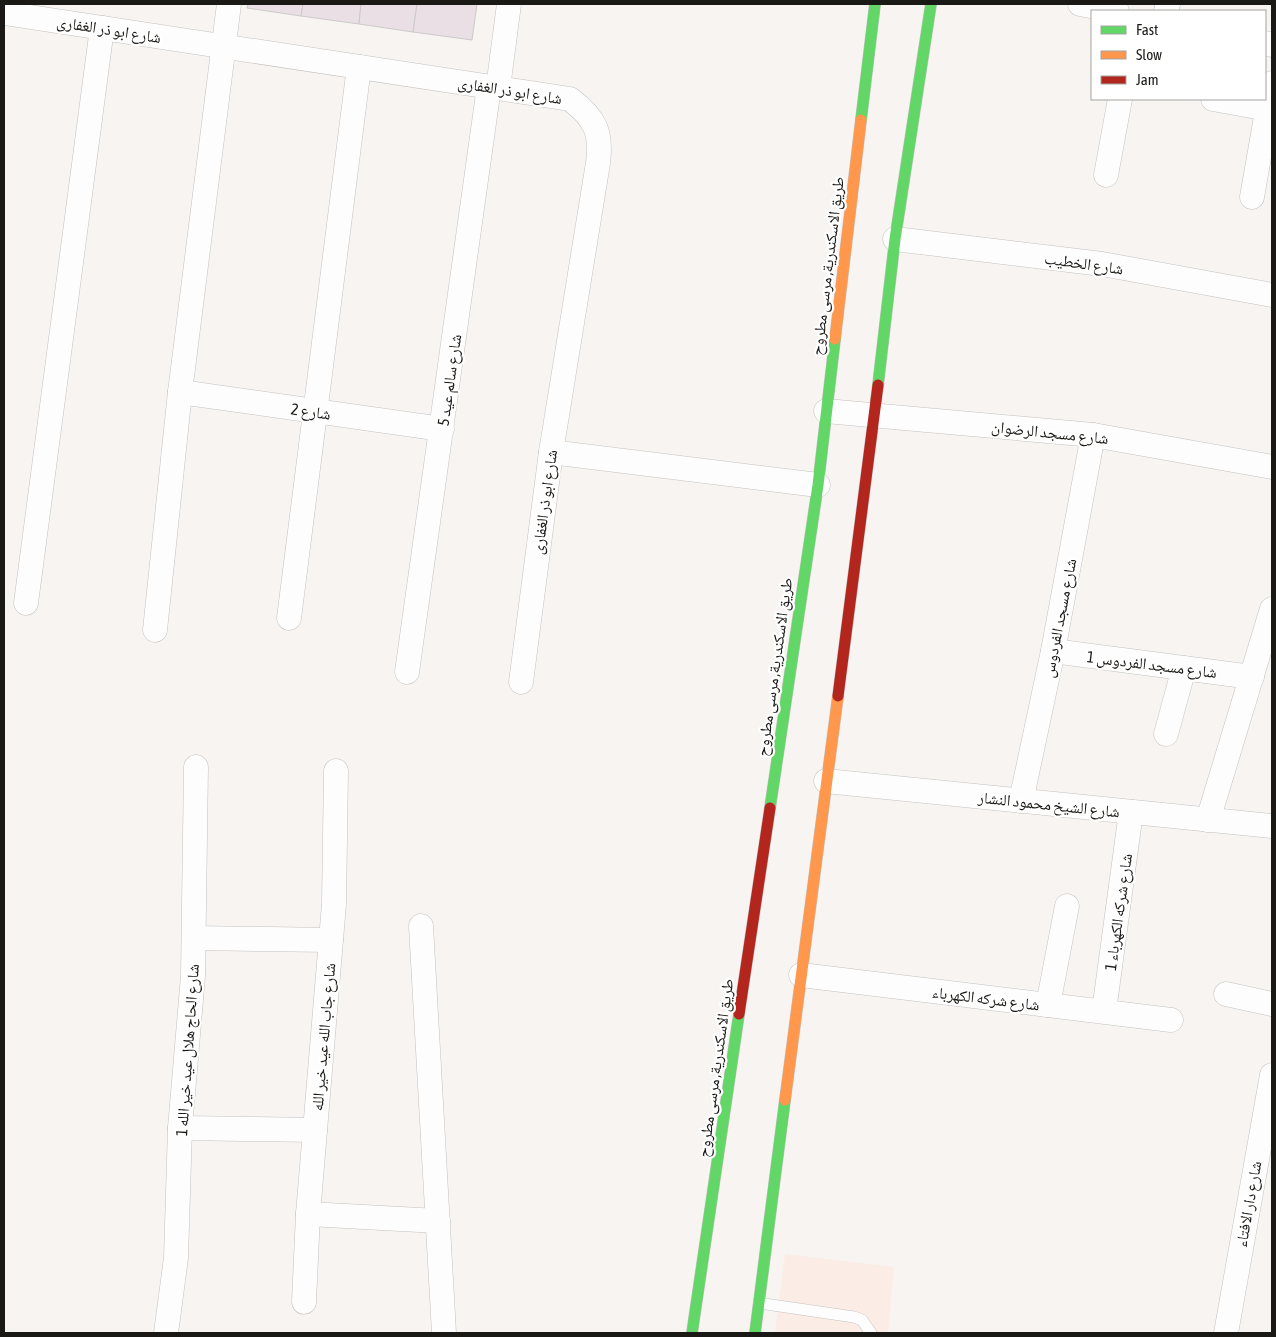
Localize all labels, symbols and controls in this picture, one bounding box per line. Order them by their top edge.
legend [1091,10,1266,100]
street label: شارع ابو ذر الغفارى [55,12,163,48]
text: Fast [1136,21,1158,38]
text: Slow [1136,46,1162,63]
text: Jam [1136,71,1159,88]
street label: شارع ابو ذر الغفارى [456,73,564,109]
street label: طريق الاسكندرية, مرسى مطروح [807,176,849,357]
street label: شارع الخطيب [1043,249,1125,279]
street label: شارع سالم عيد 5 [434,333,466,427]
street label: شارع 2 [290,399,332,425]
street label: شارع مسجد الرضوان [990,417,1110,449]
street label: شارع ابو ذر الغفارى [528,448,562,556]
street label: شارع مسجد الفردوس [1039,557,1081,680]
street label: طريق الاسكندرية, مرسى مطروح [753,577,797,758]
street label: شارع مسجد الفردوس 1 [1086,647,1218,683]
street label: شارع الشيخ محمود النشار [976,787,1121,822]
street label: شارع شركه الكهرباء 1 [1101,852,1137,972]
street label: شارع جاب الله عيد خير الله [308,962,340,1112]
street label: شارع الحاج هلال عيد خير الله 1 [172,963,204,1137]
street label: طريق الاسكندرية, مرسى مطروح [694,978,738,1159]
street label: شارع شركه الكهرباء [931,982,1041,1016]
street label: شارع دار الافتاء [1232,1160,1266,1249]

